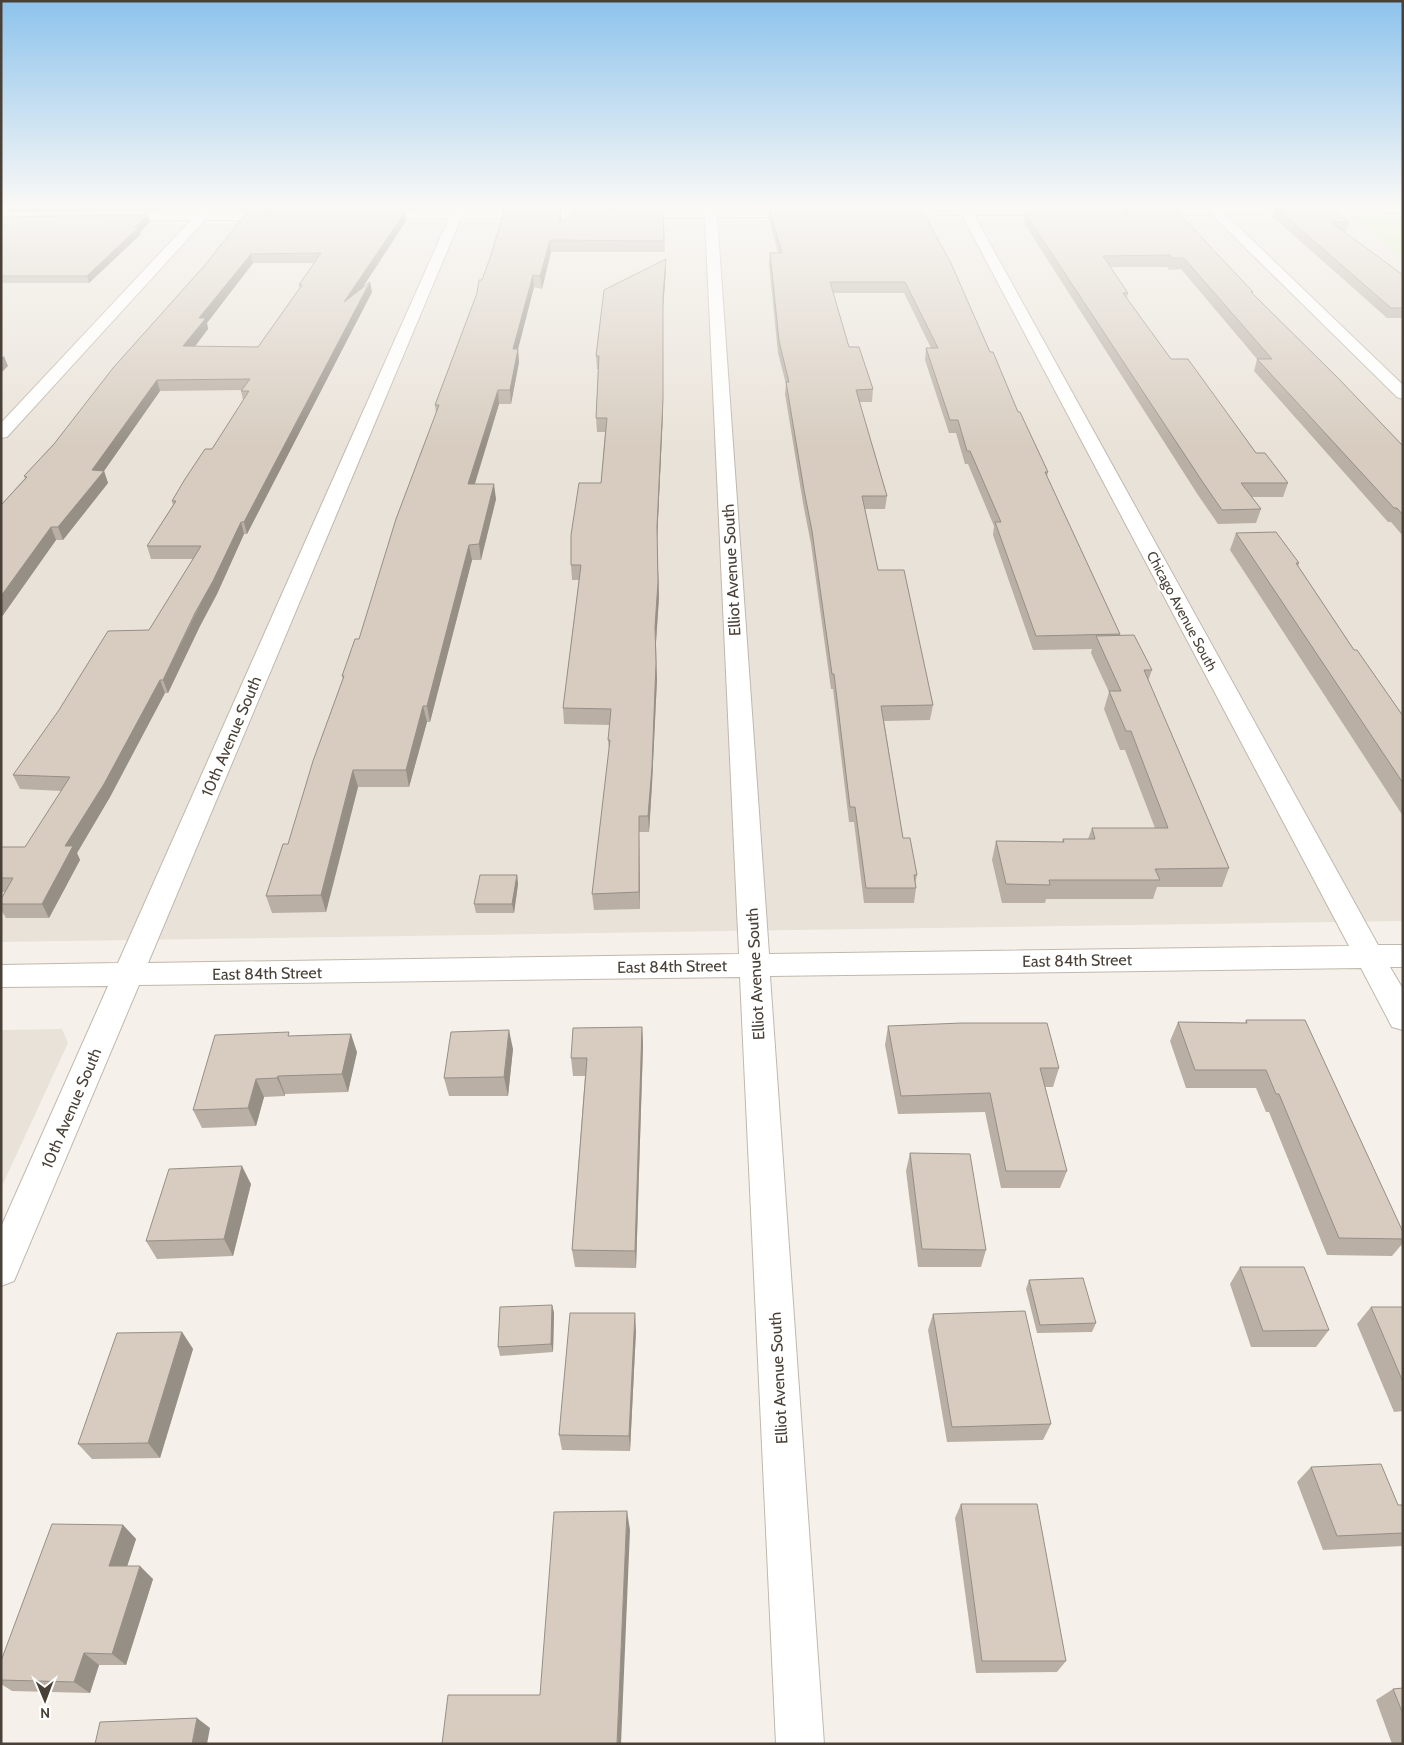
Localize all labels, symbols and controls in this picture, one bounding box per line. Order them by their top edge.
street label: Elliot Avenue South [719,503,744,637]
street label: Chicago Avenue South [1143,548,1221,674]
street label: 10th Avenue South [198,673,265,799]
street label: Elliot Avenue South [743,907,768,1041]
street label: East 84th Street [1022,950,1133,971]
street label: East 84th Street [617,956,728,977]
street label: East 84th Street [212,963,323,984]
street label: 10th Avenue South [38,1045,105,1171]
street label: Elliot Avenue South [766,1311,791,1445]
north arrow [20,1675,70,1725]
text: N [40,1704,50,1722]

